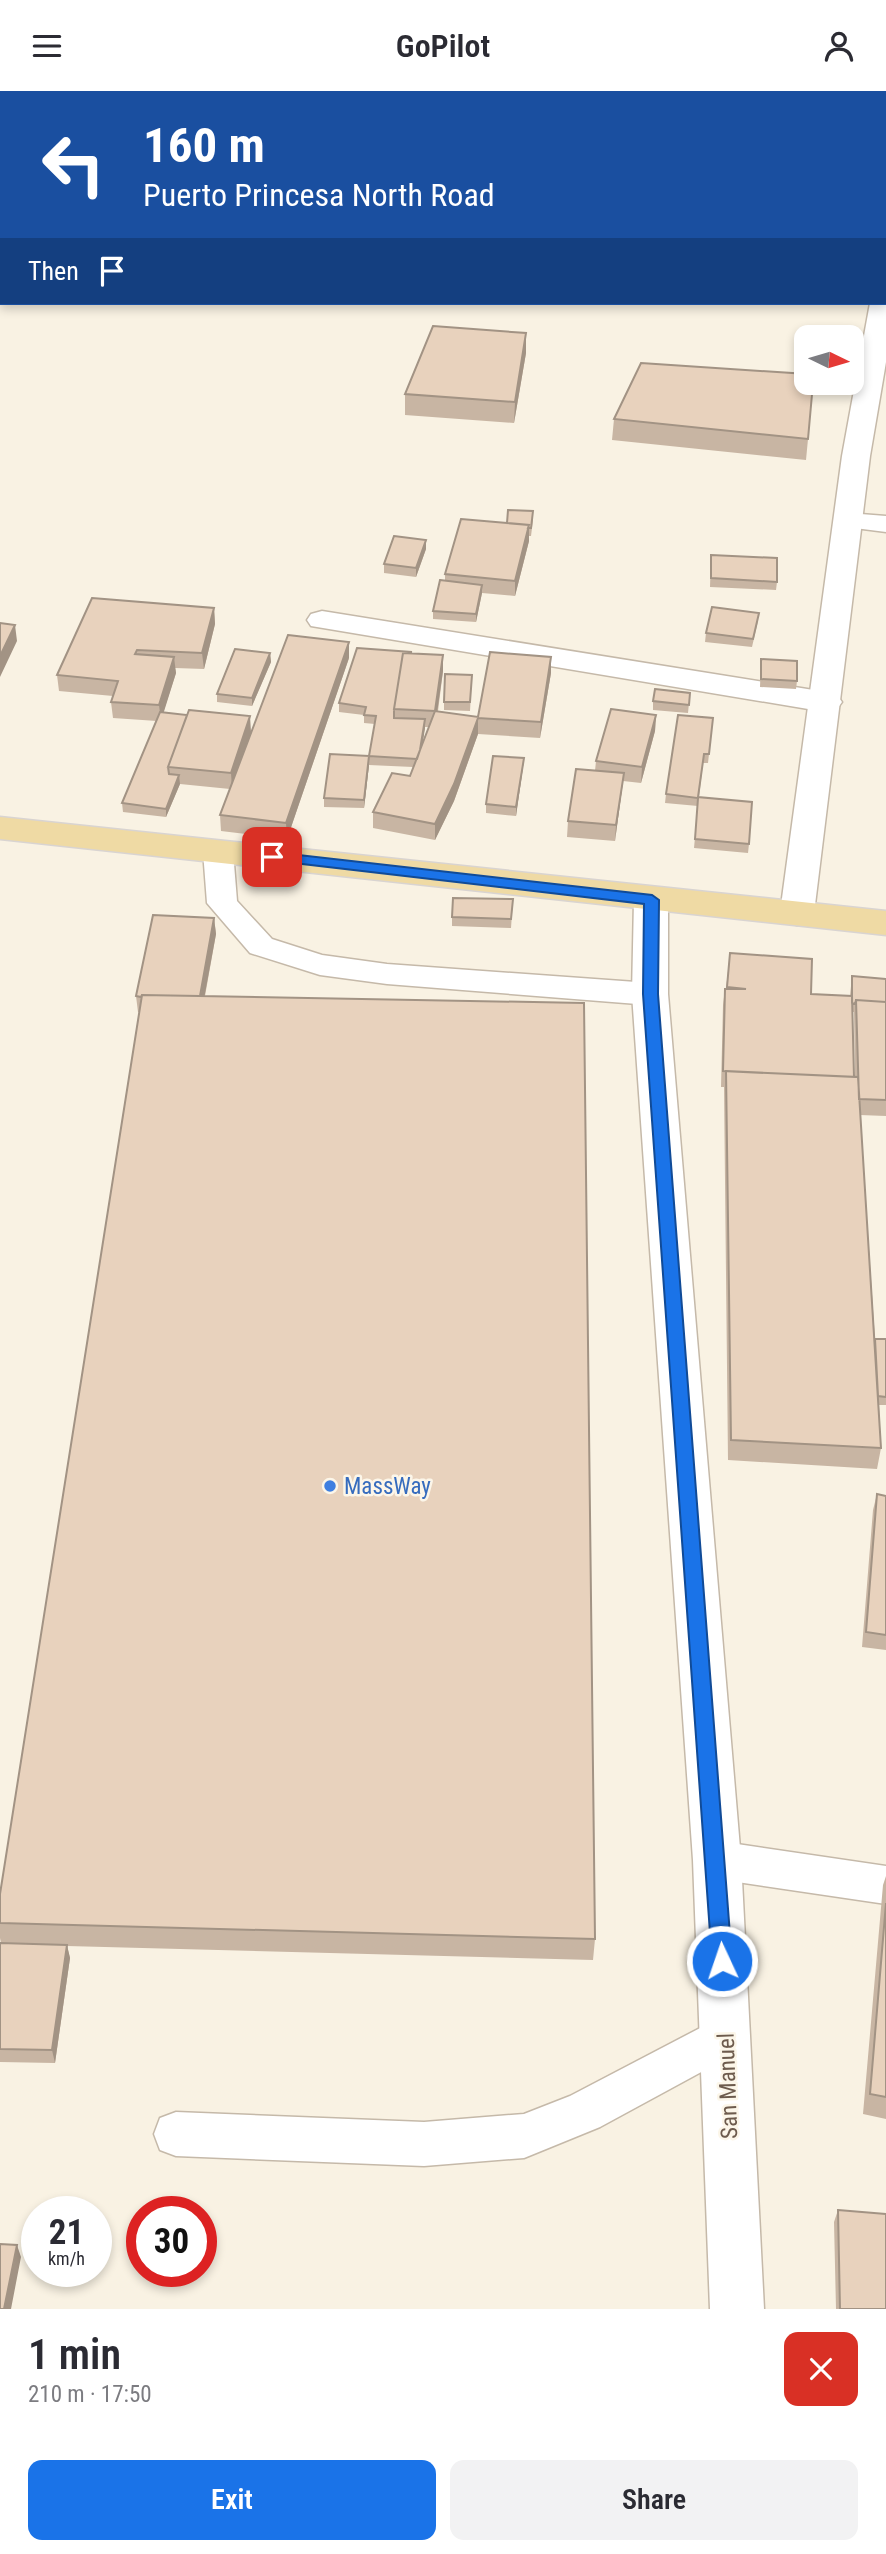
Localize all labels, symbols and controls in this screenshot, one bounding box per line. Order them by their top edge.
icon: menu [28,27,66,65]
text: GoPilot [396,27,490,65]
icon: person [820,27,858,65]
text: 160 m [143,117,265,174]
icon: left [28,119,119,210]
text: Puerto Princesa North Road [143,176,495,214]
icon: arrive [93,252,131,290]
text: Then [28,256,79,286]
north arrow [794,325,864,395]
map controls [794,325,864,395]
pin [242,827,302,887]
icon: arrive [253,838,291,876]
place label: MassWay [344,1473,431,1500]
marker: MassWay [322,1478,338,1494]
position arrow [685,1924,759,1998]
street label: San Manuel [713,2033,743,2139]
speed limit sign: 30 [126,2196,217,2287]
text: 21 [49,2212,84,2253]
text: km/h [48,2248,85,2269]
text: 1 min [28,2330,121,2379]
button: close [784,2332,858,2406]
text: 210 m · 17:50 [28,2381,152,2408]
button: Exit [28,2460,436,2540]
button: Share [450,2460,858,2540]

